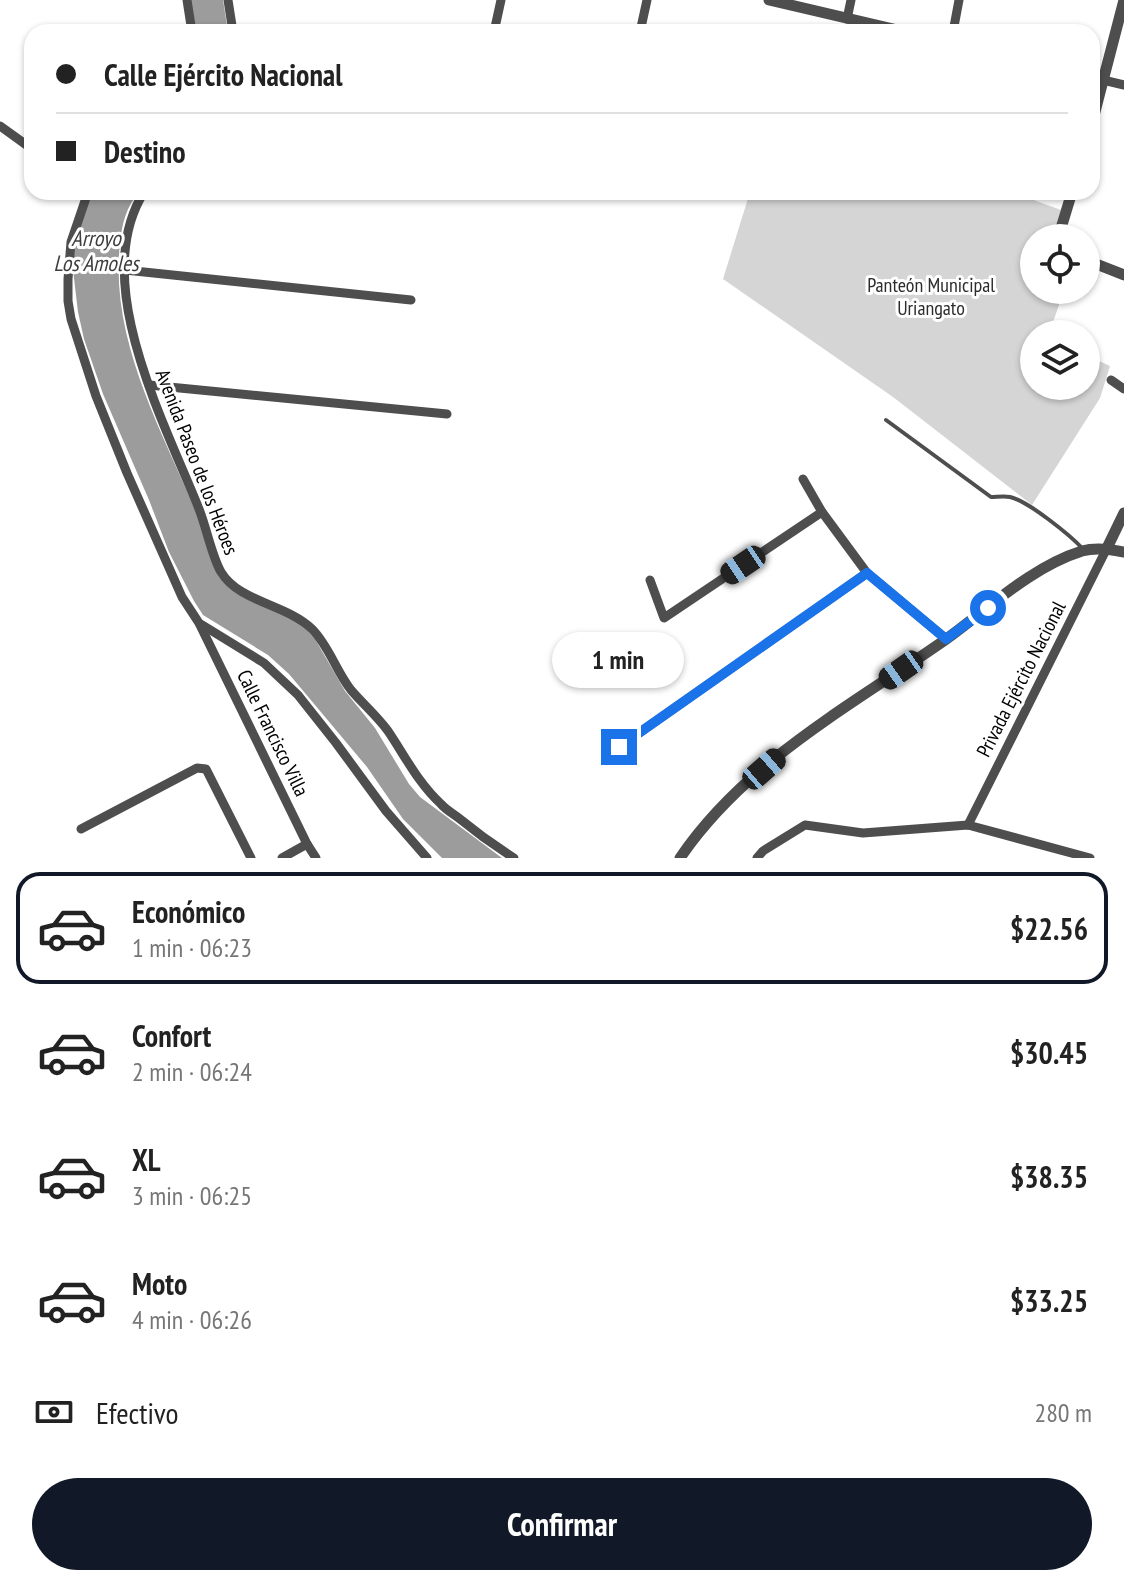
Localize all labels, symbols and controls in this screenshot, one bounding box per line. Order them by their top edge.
text: Calle Ejército Nacional [104,55,343,94]
text: Destino [104,132,186,171]
water label: Arroyo Los Amoles [53,224,141,277]
map controls [1020,224,1100,400]
button: locate [1020,224,1100,304]
park label: Panteón Municipal Uriangato [867,272,995,321]
button: layers [1020,320,1100,400]
street label: Avenida Paseo de los Héroes [150,366,244,559]
car [716,542,770,588]
route start [970,590,1006,626]
street label: Privada Ejército Nacional [970,596,1072,761]
callout: 1 min [553,631,685,687]
text: 1 min [592,643,644,676]
car [874,646,928,694]
street label: Calle Francisco Villa [231,665,315,801]
route end [601,729,637,765]
car [738,744,790,794]
icon: car [36,892,108,964]
text: Económico [132,892,245,931]
text: $22.56 [1010,909,1088,948]
text: 1 min · 06:23 [132,931,252,964]
icon: car [36,1016,108,1088]
text: Confort [132,1016,211,1055]
text: $30.45 [1010,1033,1088,1072]
text: 2 min · 06:24 [132,1055,252,1088]
icon: car [36,1140,108,1212]
text: XL [132,1140,161,1179]
text: $38.35 [1010,1157,1088,1196]
text: 3 min · 06:25 [132,1179,252,1212]
icon: car [36,1264,108,1336]
text: Moto [132,1264,187,1303]
text: $33.25 [1010,1281,1088,1320]
text: 4 min · 06:26 [132,1303,252,1336]
icon: cash [32,1390,76,1434]
text: Efectivo [96,1393,179,1432]
text: 280 m [1034,1396,1092,1429]
button: Confirmar [32,1478,1092,1570]

